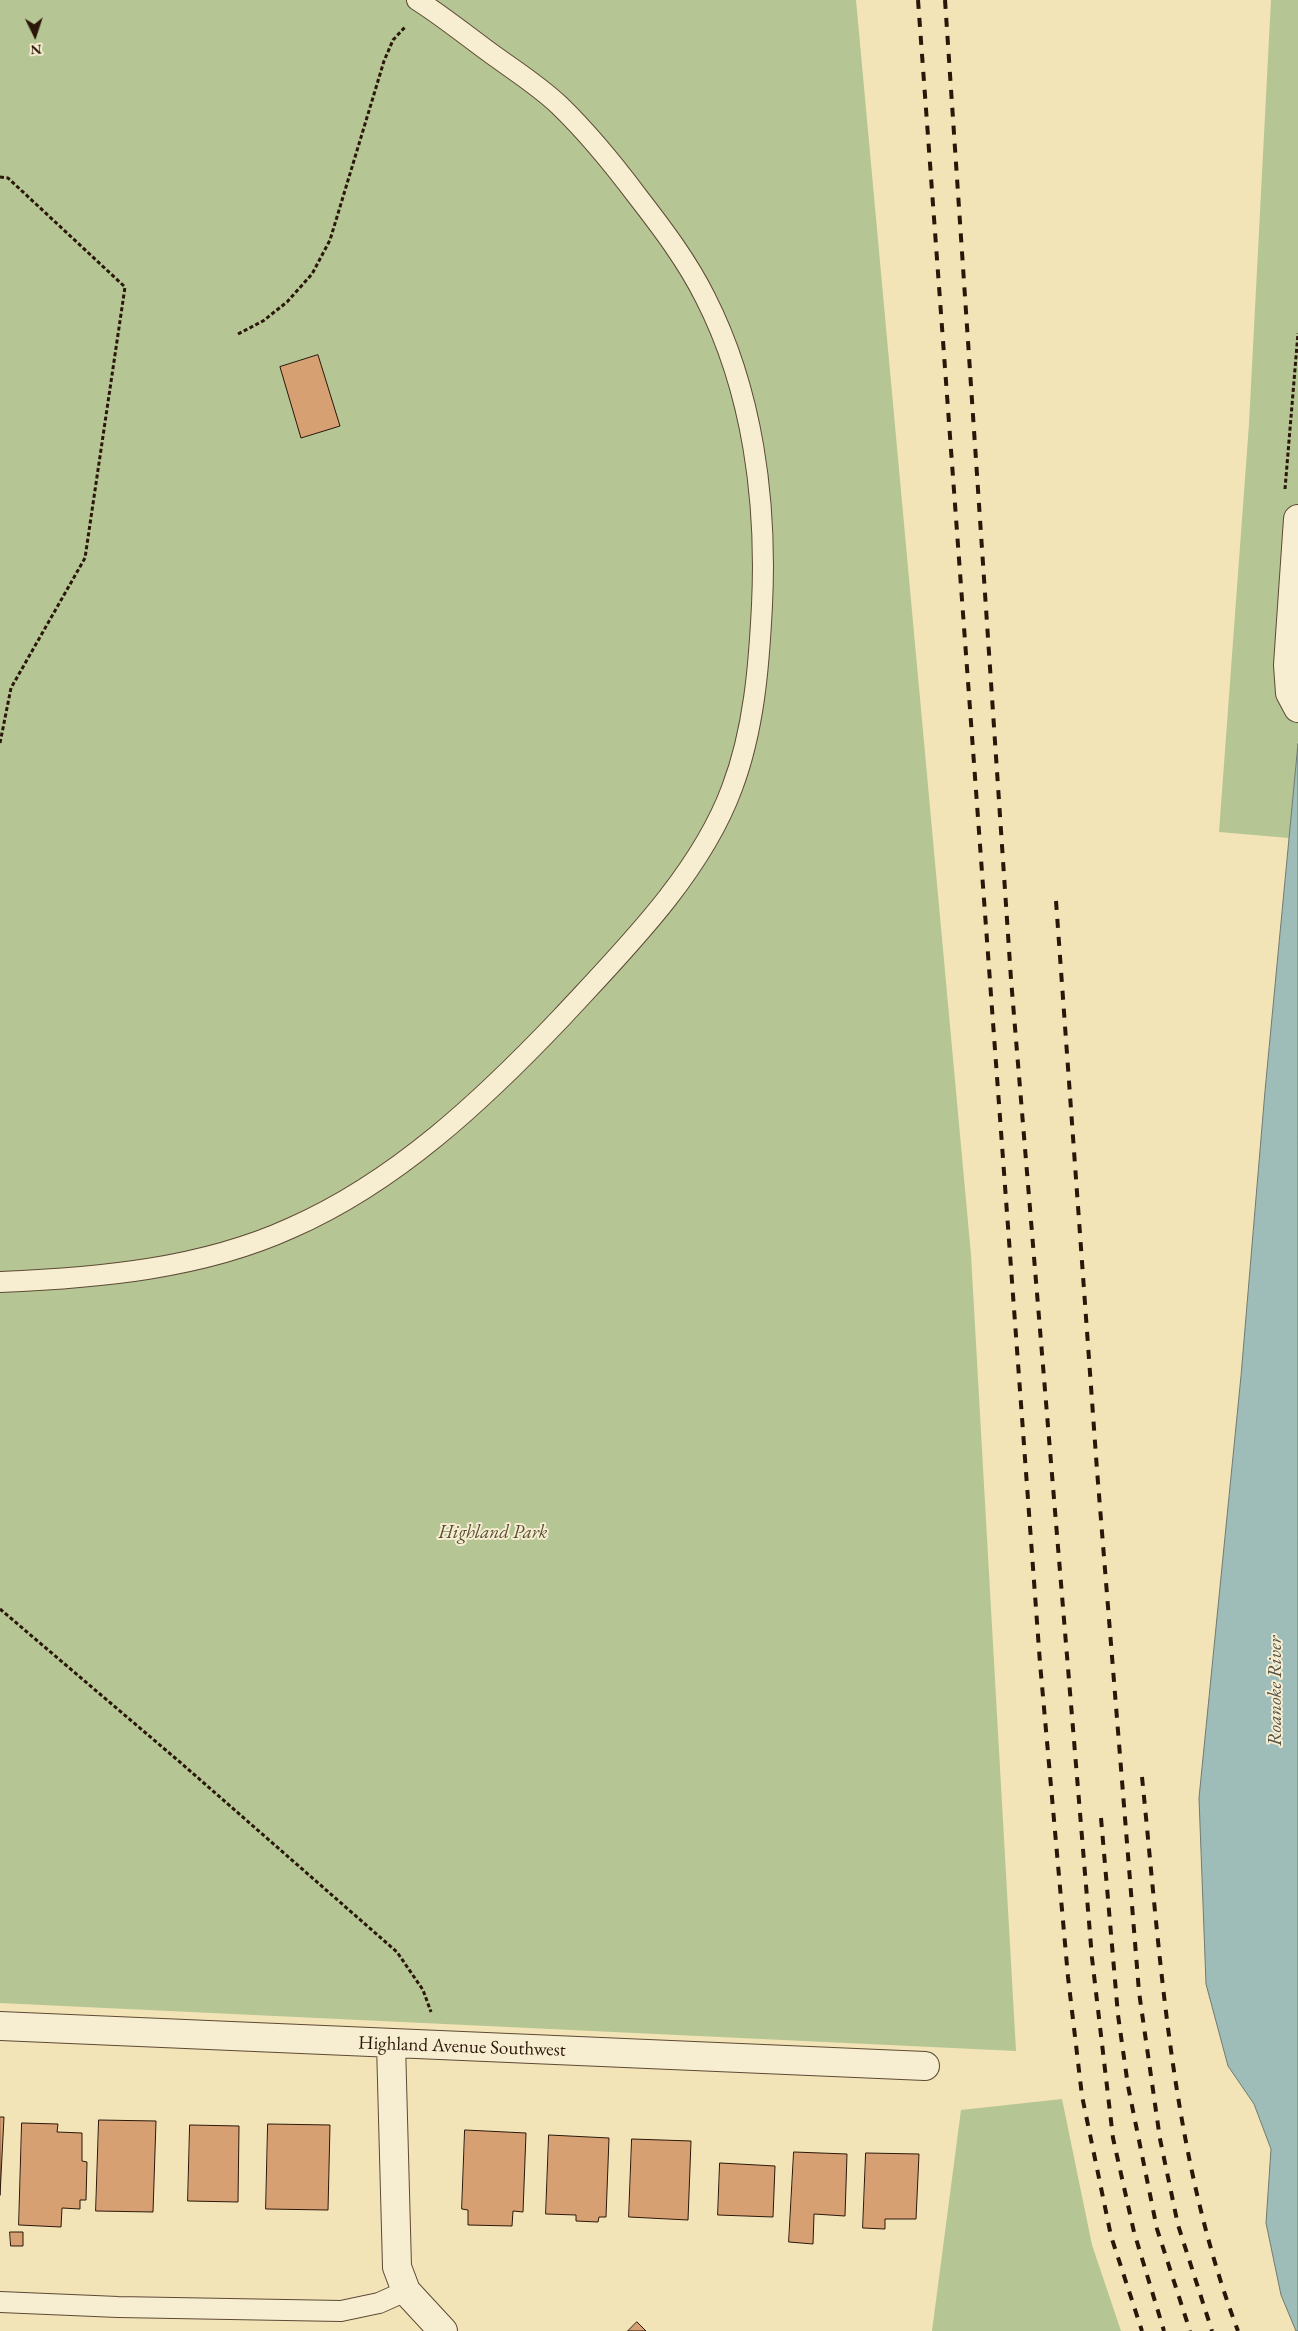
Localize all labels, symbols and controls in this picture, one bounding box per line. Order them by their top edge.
north arrow [10,10,60,60]
text: N [30,41,42,59]
park label: Highland Park [439,1522,547,1544]
water label: Roanoke River [1264,1636,1288,1746]
street label: Highland Avenue Southwest [358,2032,566,2062]

